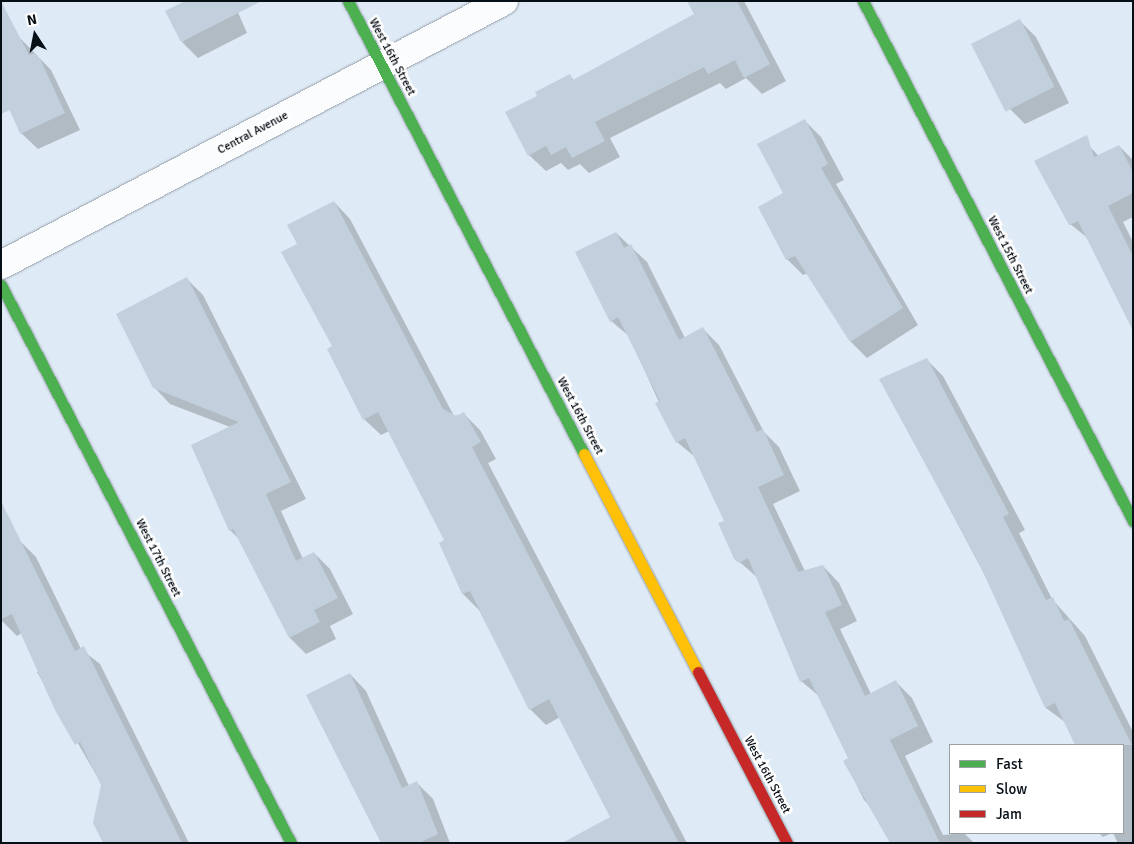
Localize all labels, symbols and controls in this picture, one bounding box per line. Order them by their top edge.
north arrow [10,10,60,60]
text: N [26,11,38,29]
street label: West 16th Street [366,16,418,98]
street label: Central Avenue [215,108,291,158]
street label: West 15th Street [984,214,1036,296]
street label: West 16th Street [554,375,606,457]
street label: West 17th Street [132,517,184,599]
street label: West 16th Street [741,734,793,816]
legend [949,744,1124,834]
text: Fast [996,755,1023,773]
text: Slow [996,780,1027,798]
text: Jam [996,805,1022,823]

